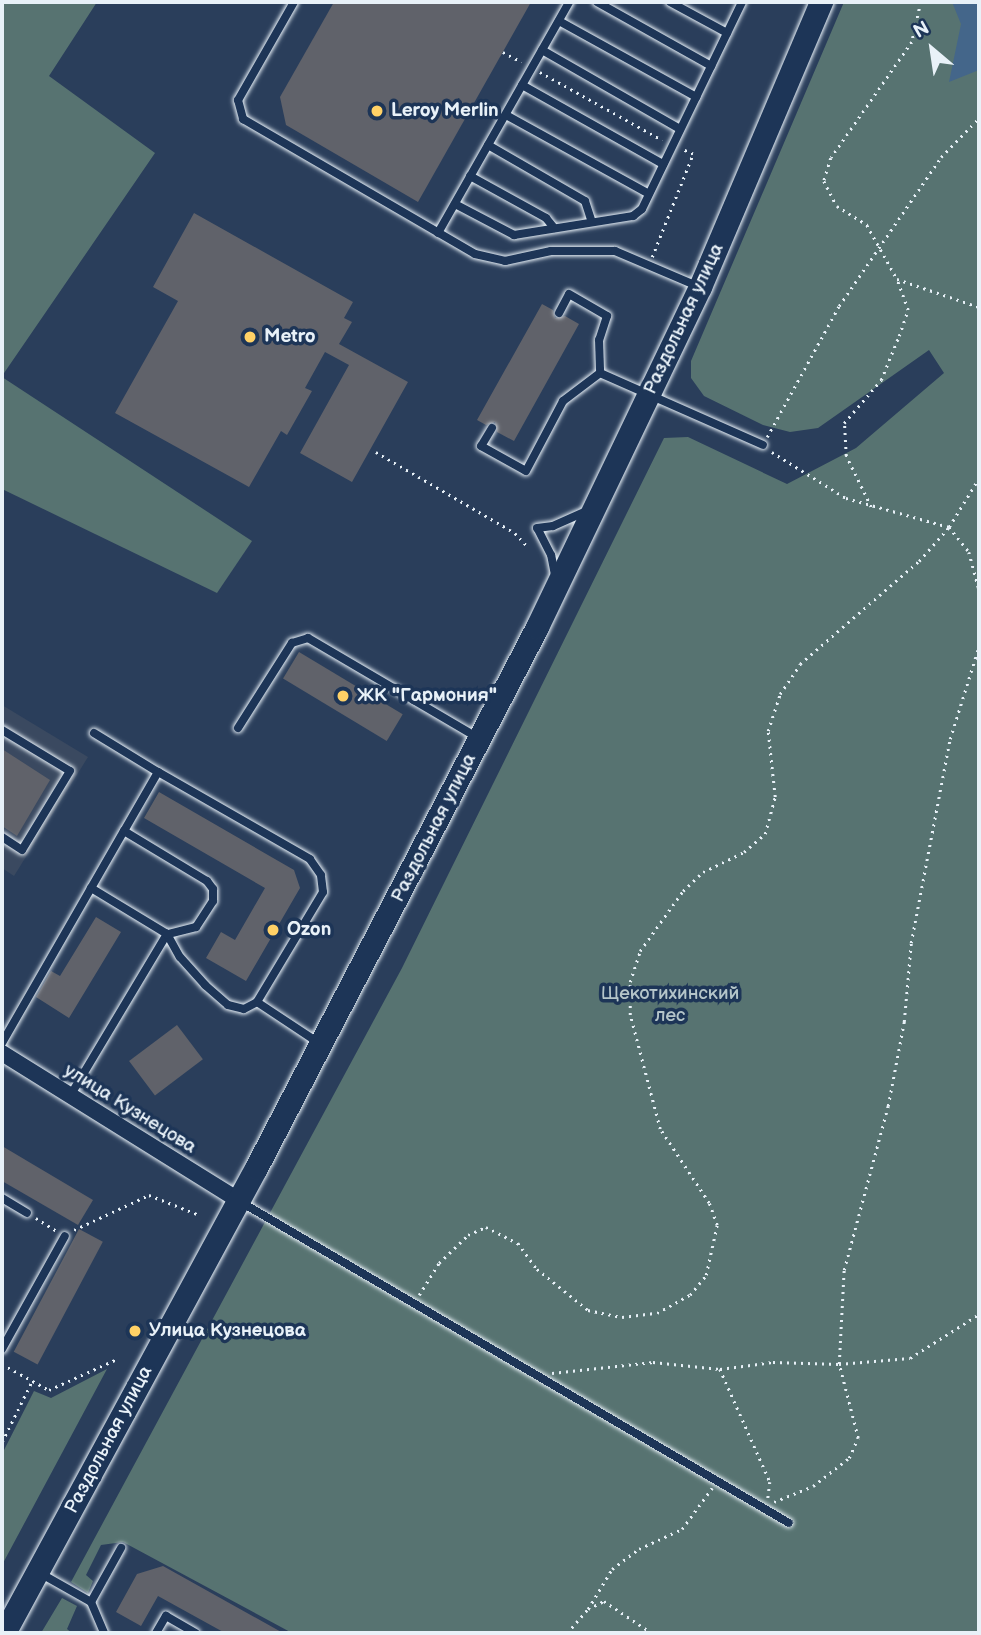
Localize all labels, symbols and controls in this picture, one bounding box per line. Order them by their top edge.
north arrow [897,14,967,84]
text: N [910,17,933,44]
place label: Leroy Merlin [391,100,499,122]
marker: Leroy Merlin [369,103,385,119]
street label: Раздольная улица [639,240,729,398]
place label: Metro [264,326,316,348]
marker: Metro [242,329,258,345]
place label: ЖК "Гармония" [357,685,497,707]
marker: ЖК "Гармония" [335,688,351,704]
street label: Раздольная улица [387,750,481,906]
place label: Ozon [287,919,331,941]
marker: Ozon [265,922,281,938]
park label: Щекотихинский лес [601,983,739,1027]
street label: улица Кузнецова [60,1059,200,1159]
place label: Улица Кузнецова [149,1320,306,1342]
marker: Улица Кузнецова [127,1323,143,1339]
street label: Раздольная улица [60,1362,158,1518]

